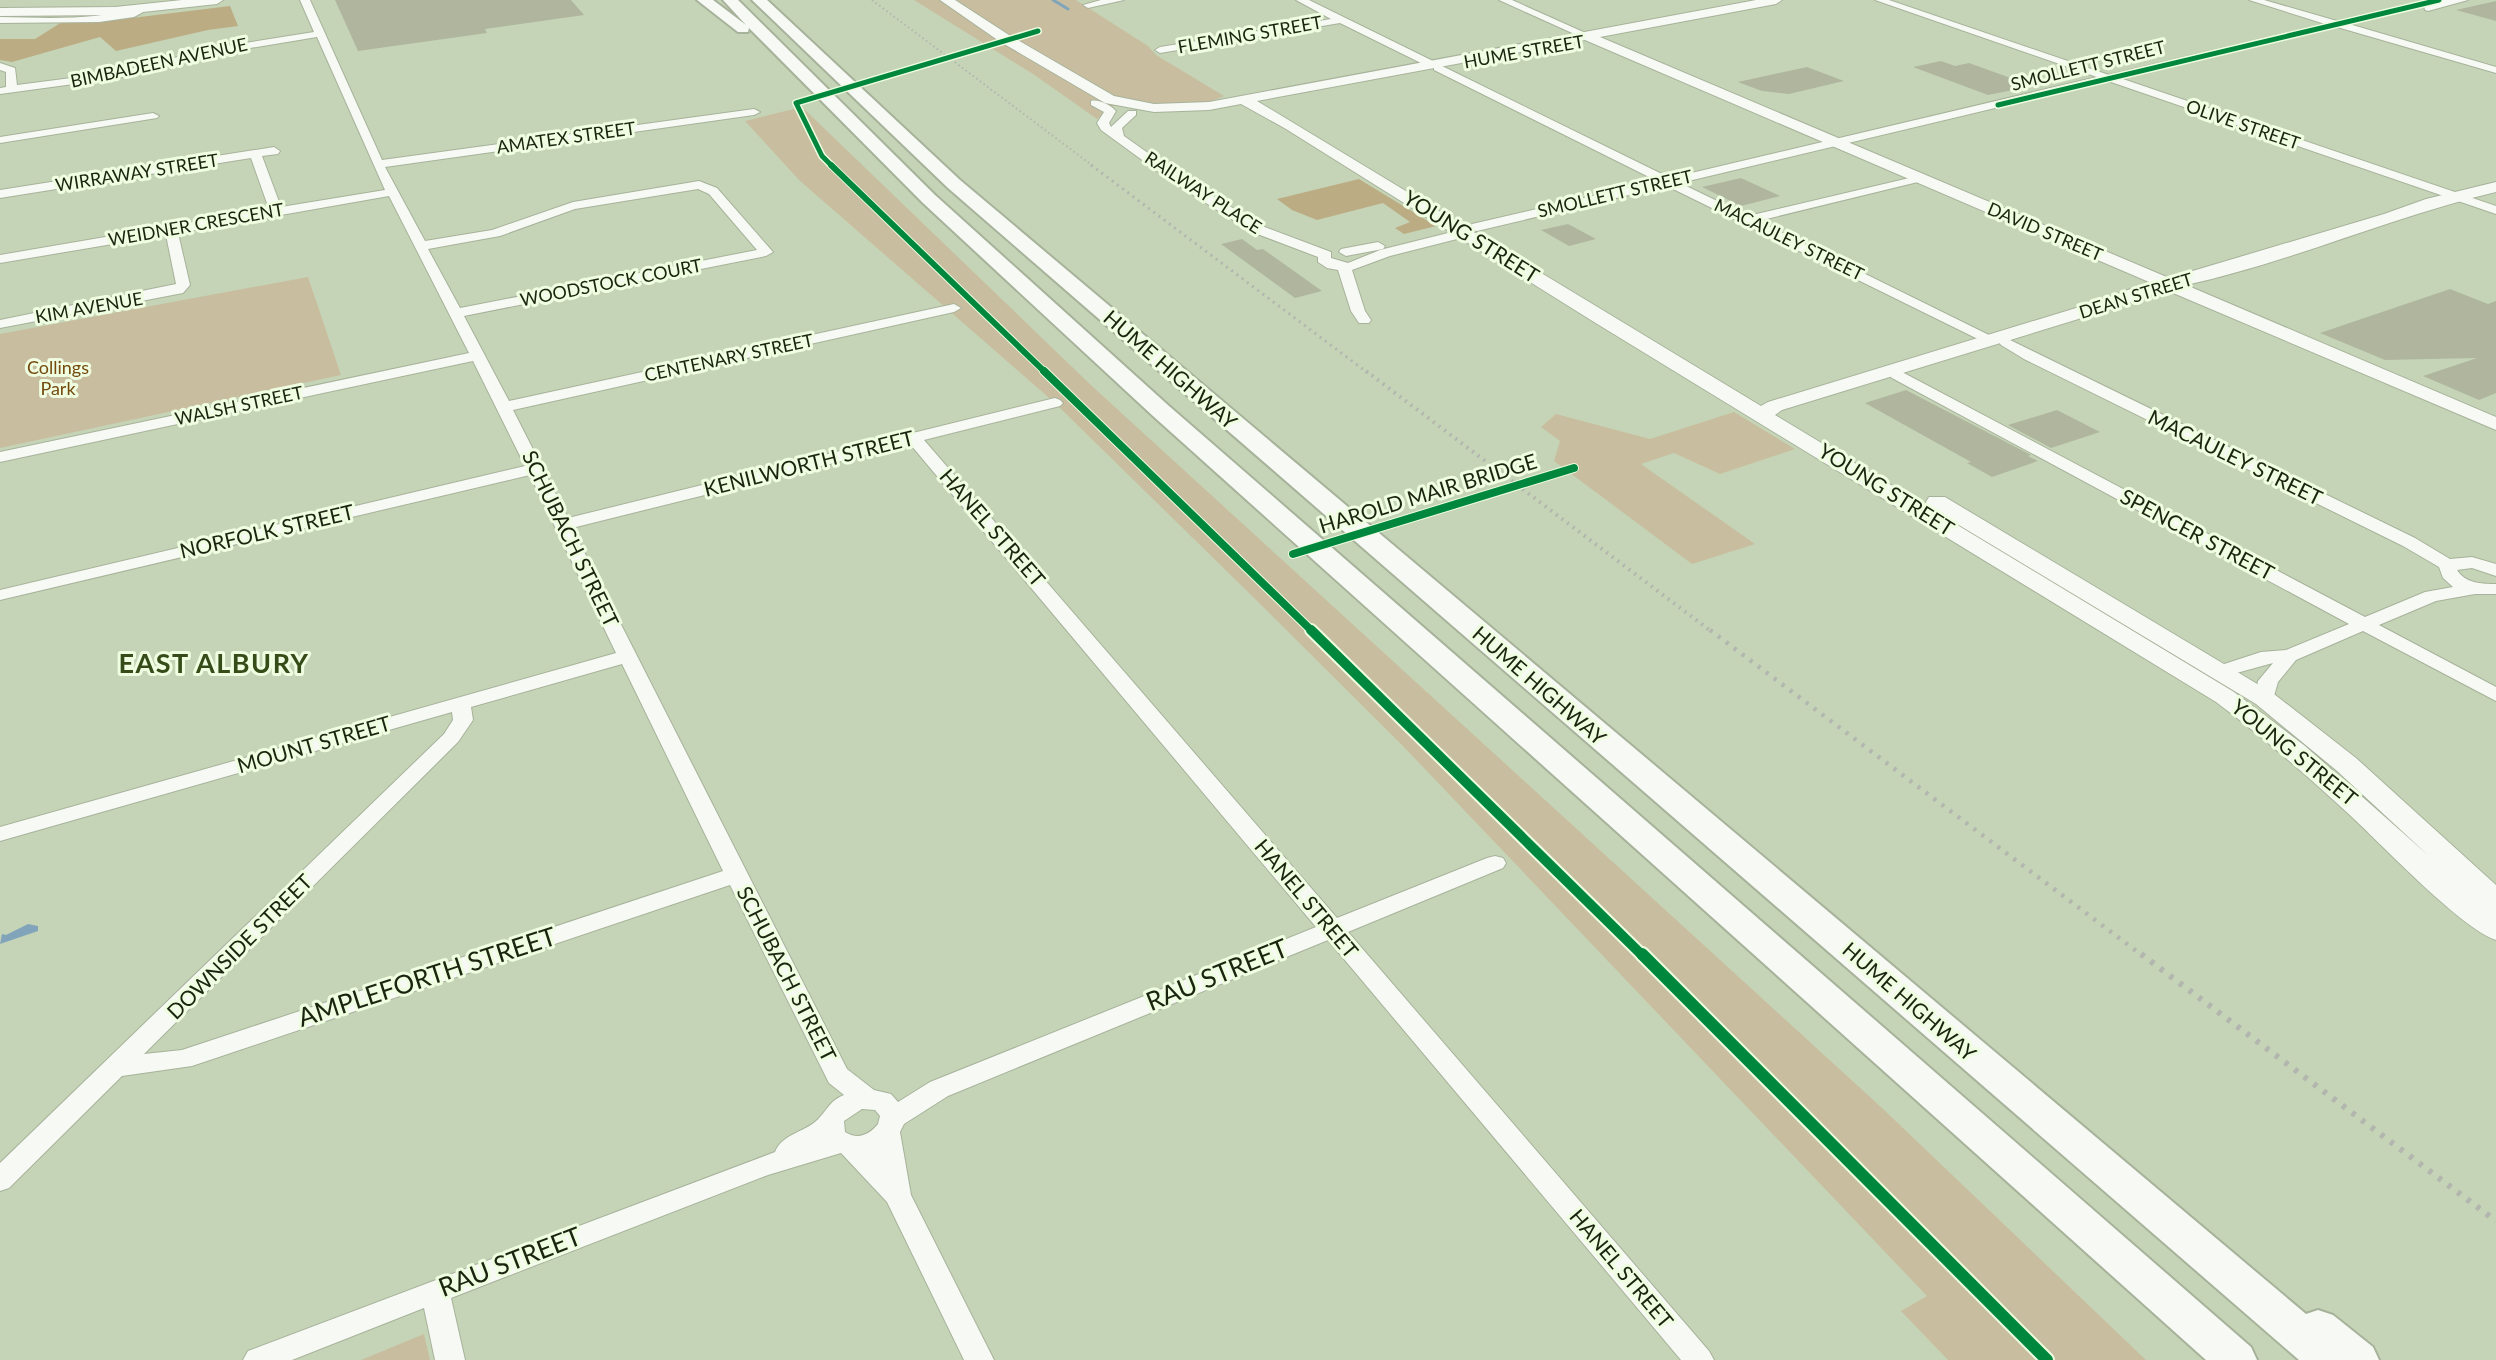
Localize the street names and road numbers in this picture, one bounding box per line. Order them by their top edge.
street label: FLEMING STREET [1176,10,1324,58]
street label: HUME STREET [1462,30,1586,72]
street label: BIMBADEEN AVENUE [68,33,249,92]
street label: SMOLLETT STREET [2008,35,2168,95]
street label: OLIVE STREET [2183,94,2303,154]
street label: AMATEX STREET [495,116,637,158]
street label: RAILWAY PLACE [1141,146,1266,238]
street label: WIRRAWAY STREET [54,148,220,196]
street label: SMOLLETT STREET [1535,164,1695,222]
street label: YOUNG STREET [1399,184,1545,288]
street label: MACAULEY STREET [1711,193,1868,285]
street label: DAVID STREET [1984,197,2107,265]
street label: WEIDNER CRESCENT [106,198,286,250]
street label: WOODSTOCK COURT [518,254,704,310]
street label: DEAN STREET [2076,267,2196,323]
street label: KIM AVENUE [33,287,144,327]
street label: HUME HIGHWAY [1099,304,1243,434]
street label: CENTENARY STREET [642,328,816,386]
street label: WALSH STREET [173,381,305,429]
street label: MACAULEY STREET [2144,404,2327,510]
street label: KENILWORTH STREET [701,424,917,501]
street label: YOUNG STREET [1814,437,1960,541]
street label: SCHUBACH STREET [518,446,625,631]
street label: HAROLD MAIR BRIDGE [1316,448,1539,538]
street label: HANEL STREET [935,463,1051,591]
street label: SPENCER STREET [2117,483,2279,585]
street label: NORFOLK STREET [177,498,357,563]
street label: HUME HIGHWAY [1468,620,1612,750]
street label: YOUNG STREET [2227,693,2363,811]
street label: MOUNT STREET [234,710,394,777]
street label: HANEL STREET [1250,833,1365,963]
street label: DOWNSIDE STREET [161,868,317,1024]
street label: SCHUBACH STREET [732,882,843,1066]
street label: AMPLEFORTH STREET [293,919,560,1033]
street label: RAU STREET [1141,931,1292,1017]
street label: HUME HIGHWAY [1838,936,1982,1066]
street label: HANEL STREET [1565,1203,1680,1333]
street label: RAU STREET [434,1219,586,1303]

